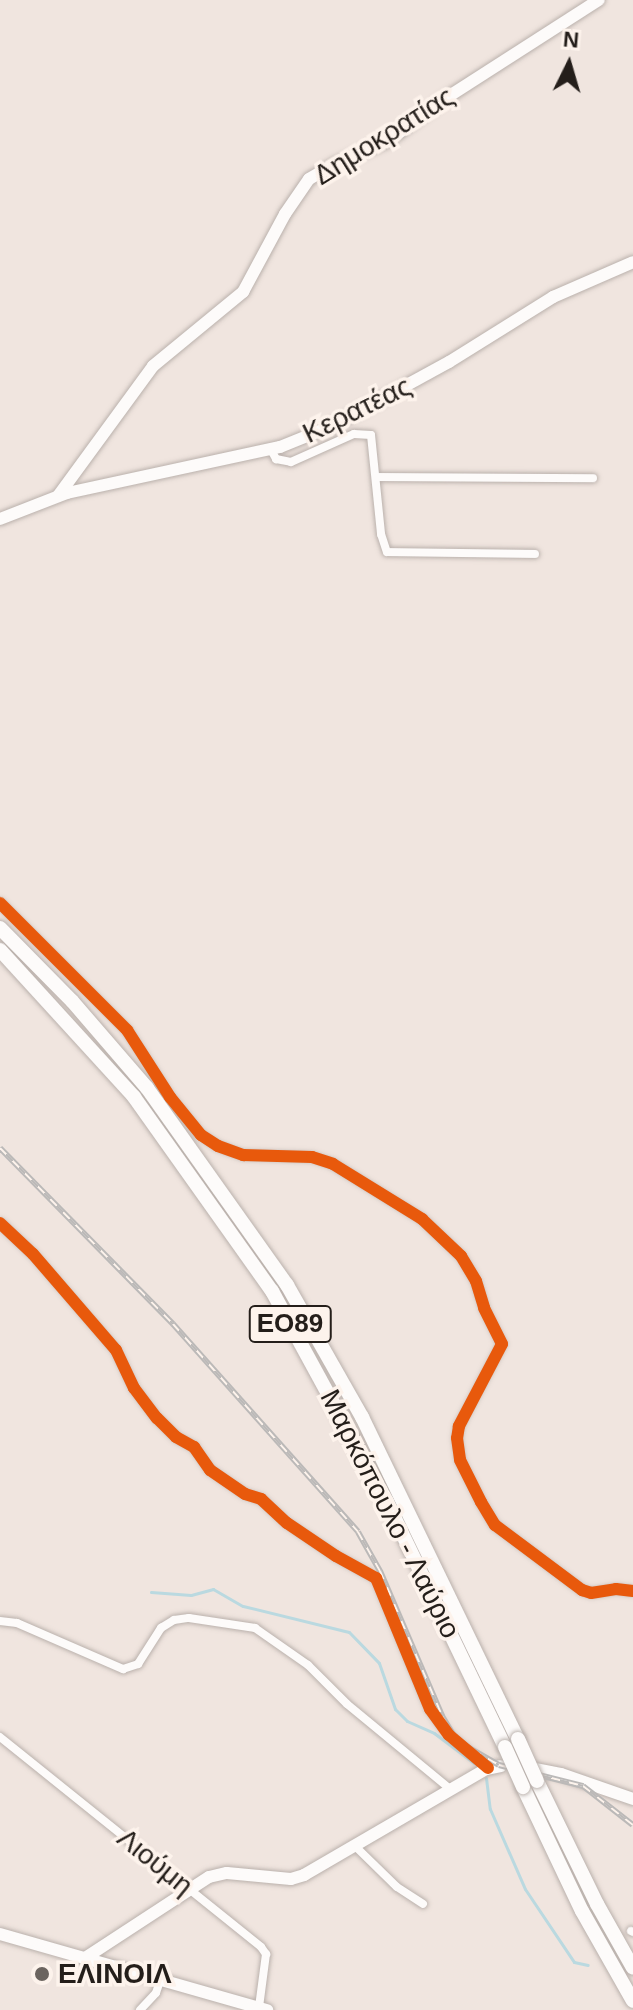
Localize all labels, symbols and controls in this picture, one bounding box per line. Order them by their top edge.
north arrow [529,24,609,104]
text: N [562,26,580,53]
street label: Δημοκρατίας [308,80,460,192]
street label: Κερατέας [297,369,417,451]
road number: ΕΟ89 [248,1302,332,1346]
street label: Μαρκόπουλο - Λαύριο [312,1383,468,1645]
street label: Λιούμη [110,1821,200,1903]
place label: ΕΛΙΝΟΙΛ [58,1957,172,1991]
marker: ΕΛΙΝΟΙΛ [33,1965,51,1983]

